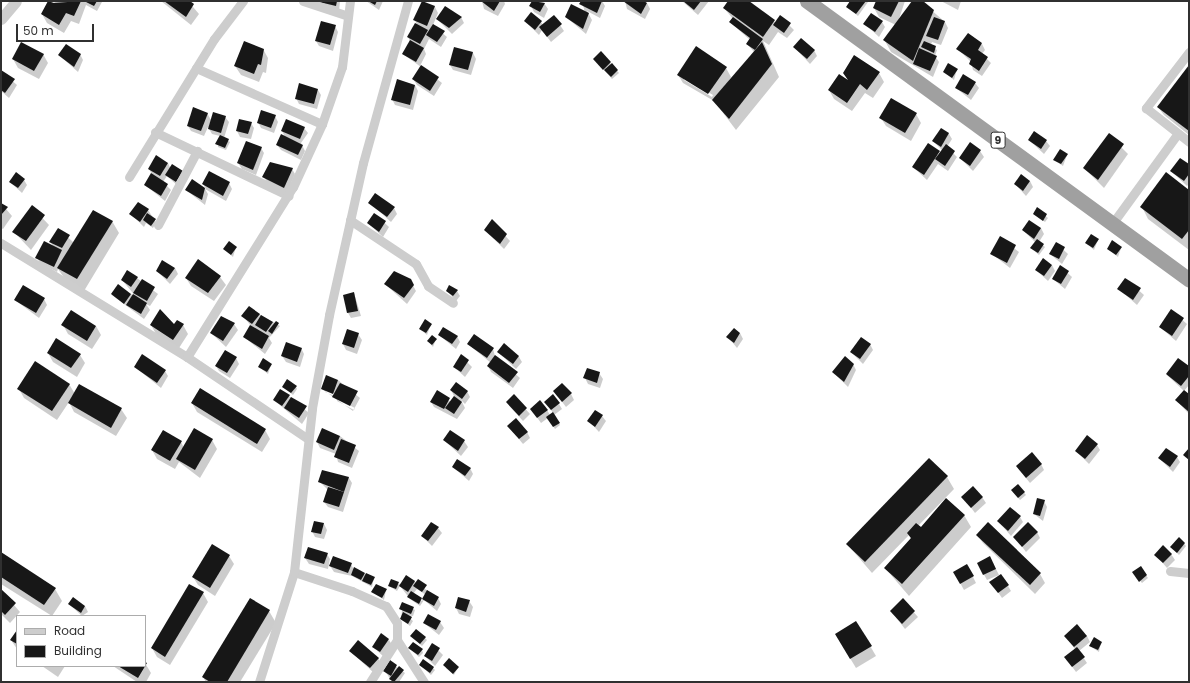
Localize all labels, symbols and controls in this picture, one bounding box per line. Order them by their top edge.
scale bar [18,16,96,42]
text: 50 m [23,22,54,39]
road number: 9 [990,131,1006,149]
legend [16,615,146,667]
text: Road [54,622,85,639]
text: Building [54,642,102,659]

